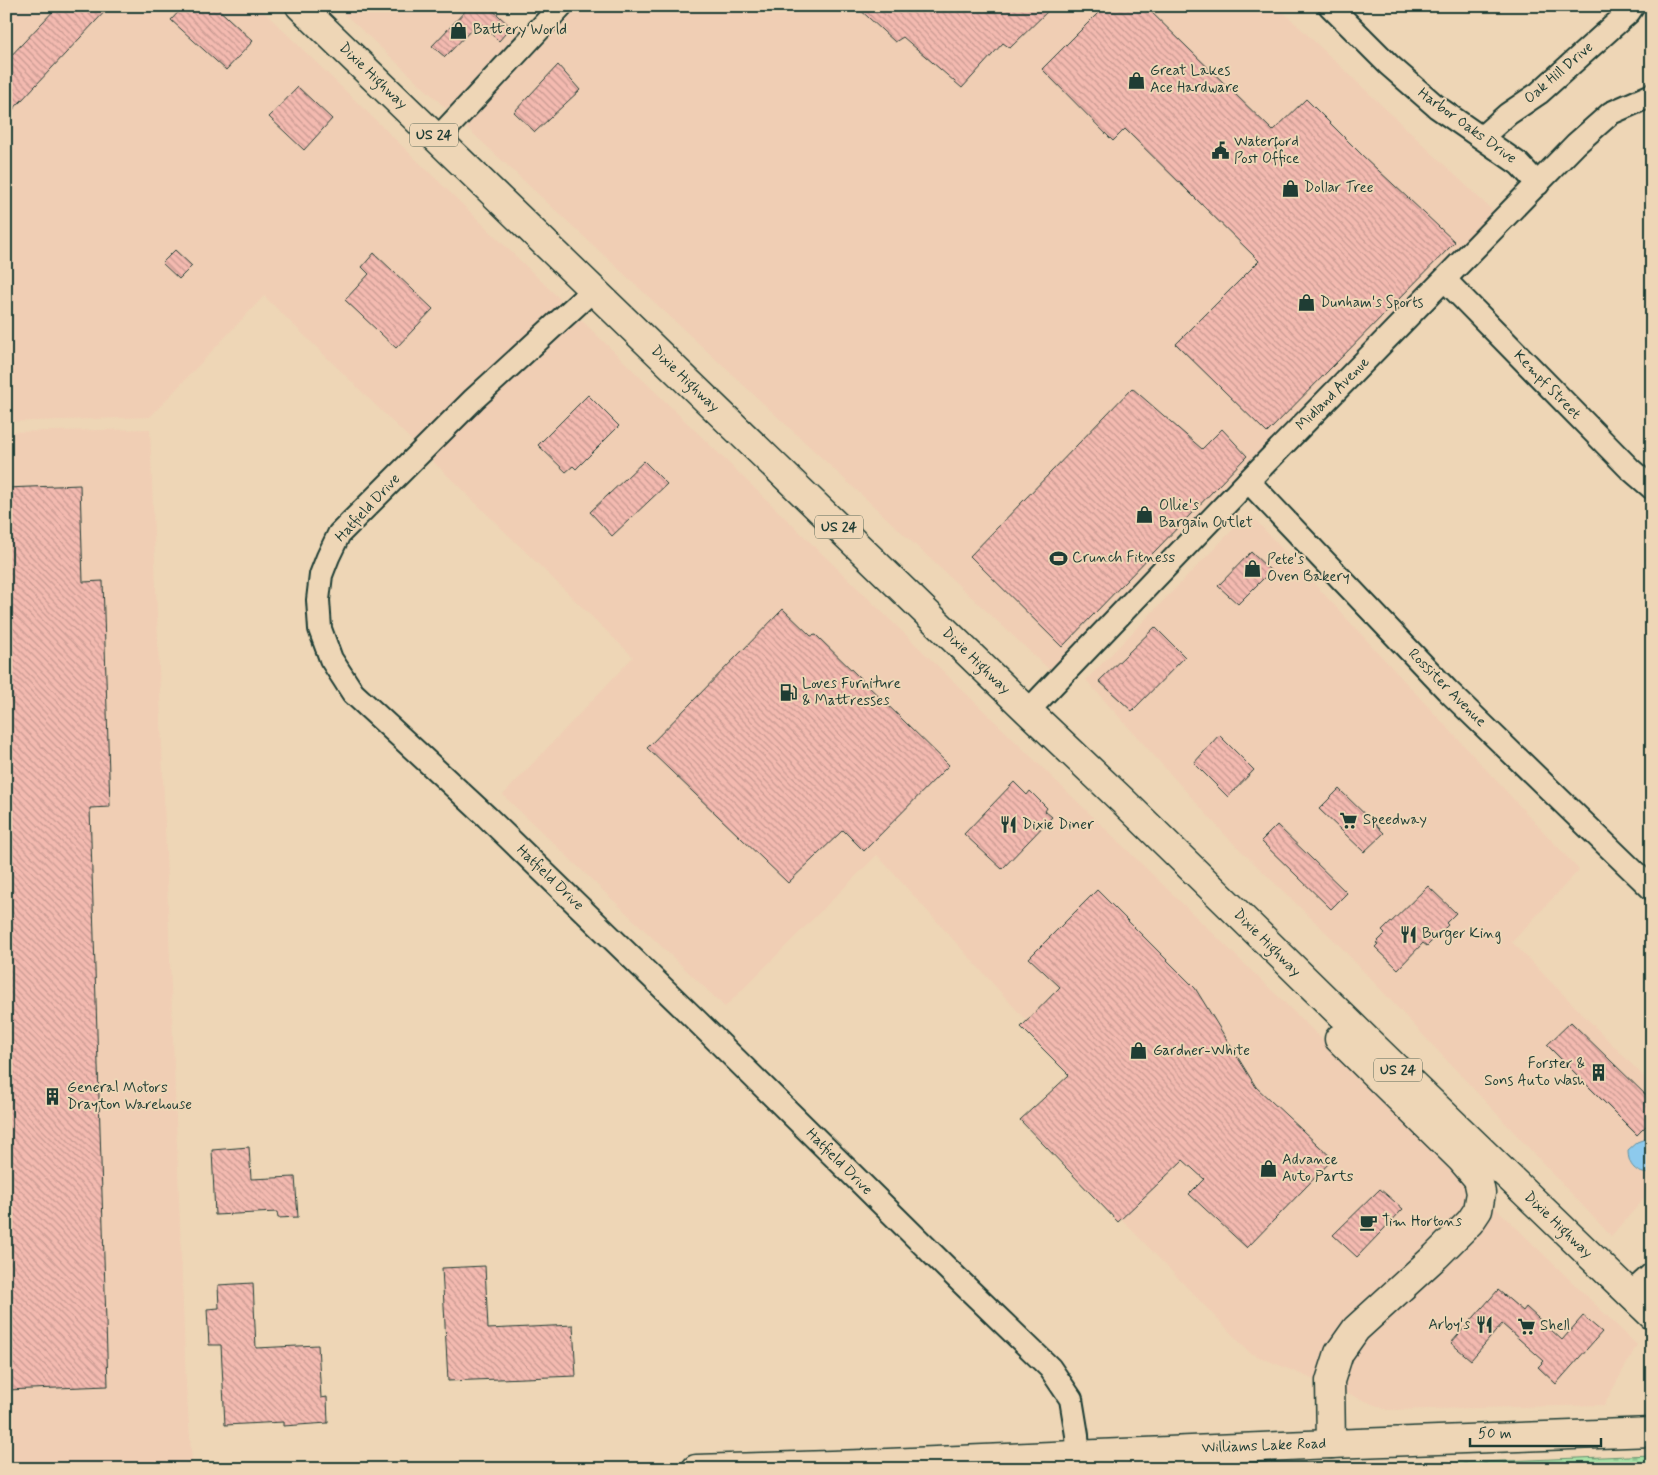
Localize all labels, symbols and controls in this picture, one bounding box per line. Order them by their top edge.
shop icon: Battery World [449,20,469,40]
place label: Battery World [473,20,567,40]
street label: Oak Hill Drive [1520,37,1598,109]
street label: Dixie Highway [334,38,412,115]
place label: Great Lakes Ace Hardware [1150,61,1239,98]
shop icon: Great Lakes Ace Hardware [1126,70,1146,90]
street label: Harbor Oaks Drive [1413,83,1521,169]
road number: US 24 [410,124,458,146]
place label: Waterford Post Office [1234,132,1299,169]
public building icon: Waterford Post Office [1210,141,1230,161]
shop icon: Dollar Tree [1280,178,1300,198]
place label: Dollar Tree [1304,178,1374,198]
shop icon: Dunham's Sports [1296,293,1316,313]
place label: Dunham's Sports [1320,293,1423,313]
street label: Dixie Highway [646,341,724,418]
street label: Kempf Street [1509,346,1585,424]
street label: Midland Avenue [1292,353,1374,435]
street label: Hatfield Drive [331,469,405,547]
place label: Ollie's Bargain Outlet [1159,496,1253,534]
shop icon: Ollie's Bargain Outlet [1135,505,1155,525]
road number: US 24 [815,516,863,538]
sports icon: Crunch Fitness [1048,548,1068,568]
place label: Crunch Fitness [1072,548,1175,568]
place label: Pete's Oven Bakery [1267,550,1350,587]
shop icon: Pete's Oven Bakery [1243,559,1263,579]
street label: Dixie Highway [937,623,1015,700]
street label: Rossiter Avenue [1403,644,1491,732]
place label: Loves Furniture & Mattresses [802,674,901,711]
fuel station icon: Loves Furniture & Mattresses [778,683,798,703]
supermarket icon: Speedway [1339,810,1359,830]
place label: Speedway [1363,810,1427,830]
restaurant icon: Dixie Diner [998,815,1018,835]
place label: Dixie Diner [1022,815,1094,835]
street label: Hatfield Drive [512,841,588,916]
street label: Dixie Highway [1228,905,1306,982]
restaurant icon: Burger King [1398,924,1418,944]
place label: Burger King [1422,924,1501,945]
shop icon: Gardner-White [1129,1041,1149,1061]
place label: Gardner-White [1153,1041,1250,1061]
place label: Forster & Sons Auto Wash [1484,1054,1585,1091]
road number: US 24 [1374,1058,1422,1082]
building icon: Forster & Sons Auto Wash [1589,1063,1609,1083]
place label: General Motors Drayton Warehouse [67,1078,192,1115]
building icon: General Motors Drayton Warehouse [43,1087,63,1107]
street label: Hatfield Drive [801,1124,877,1200]
place label: Advance Auto Parts [1282,1150,1354,1187]
shop icon: Advance Auto Parts [1258,1159,1278,1179]
street label: Dixie Highway [1519,1187,1597,1264]
cafe icon: Tim Hortons [1358,1212,1378,1232]
place label: Tim Hortons [1382,1212,1462,1232]
place label: Arby's [1428,1315,1470,1335]
restaurant icon: Arby's [1474,1315,1494,1335]
supermarket icon: Shell [1516,1316,1536,1336]
place label: Shell [1540,1316,1570,1336]
scale bar [1470,1415,1602,1447]
text: 50 m [1478,1424,1512,1444]
street label: Williams Lake Road [1201,1434,1327,1458]

